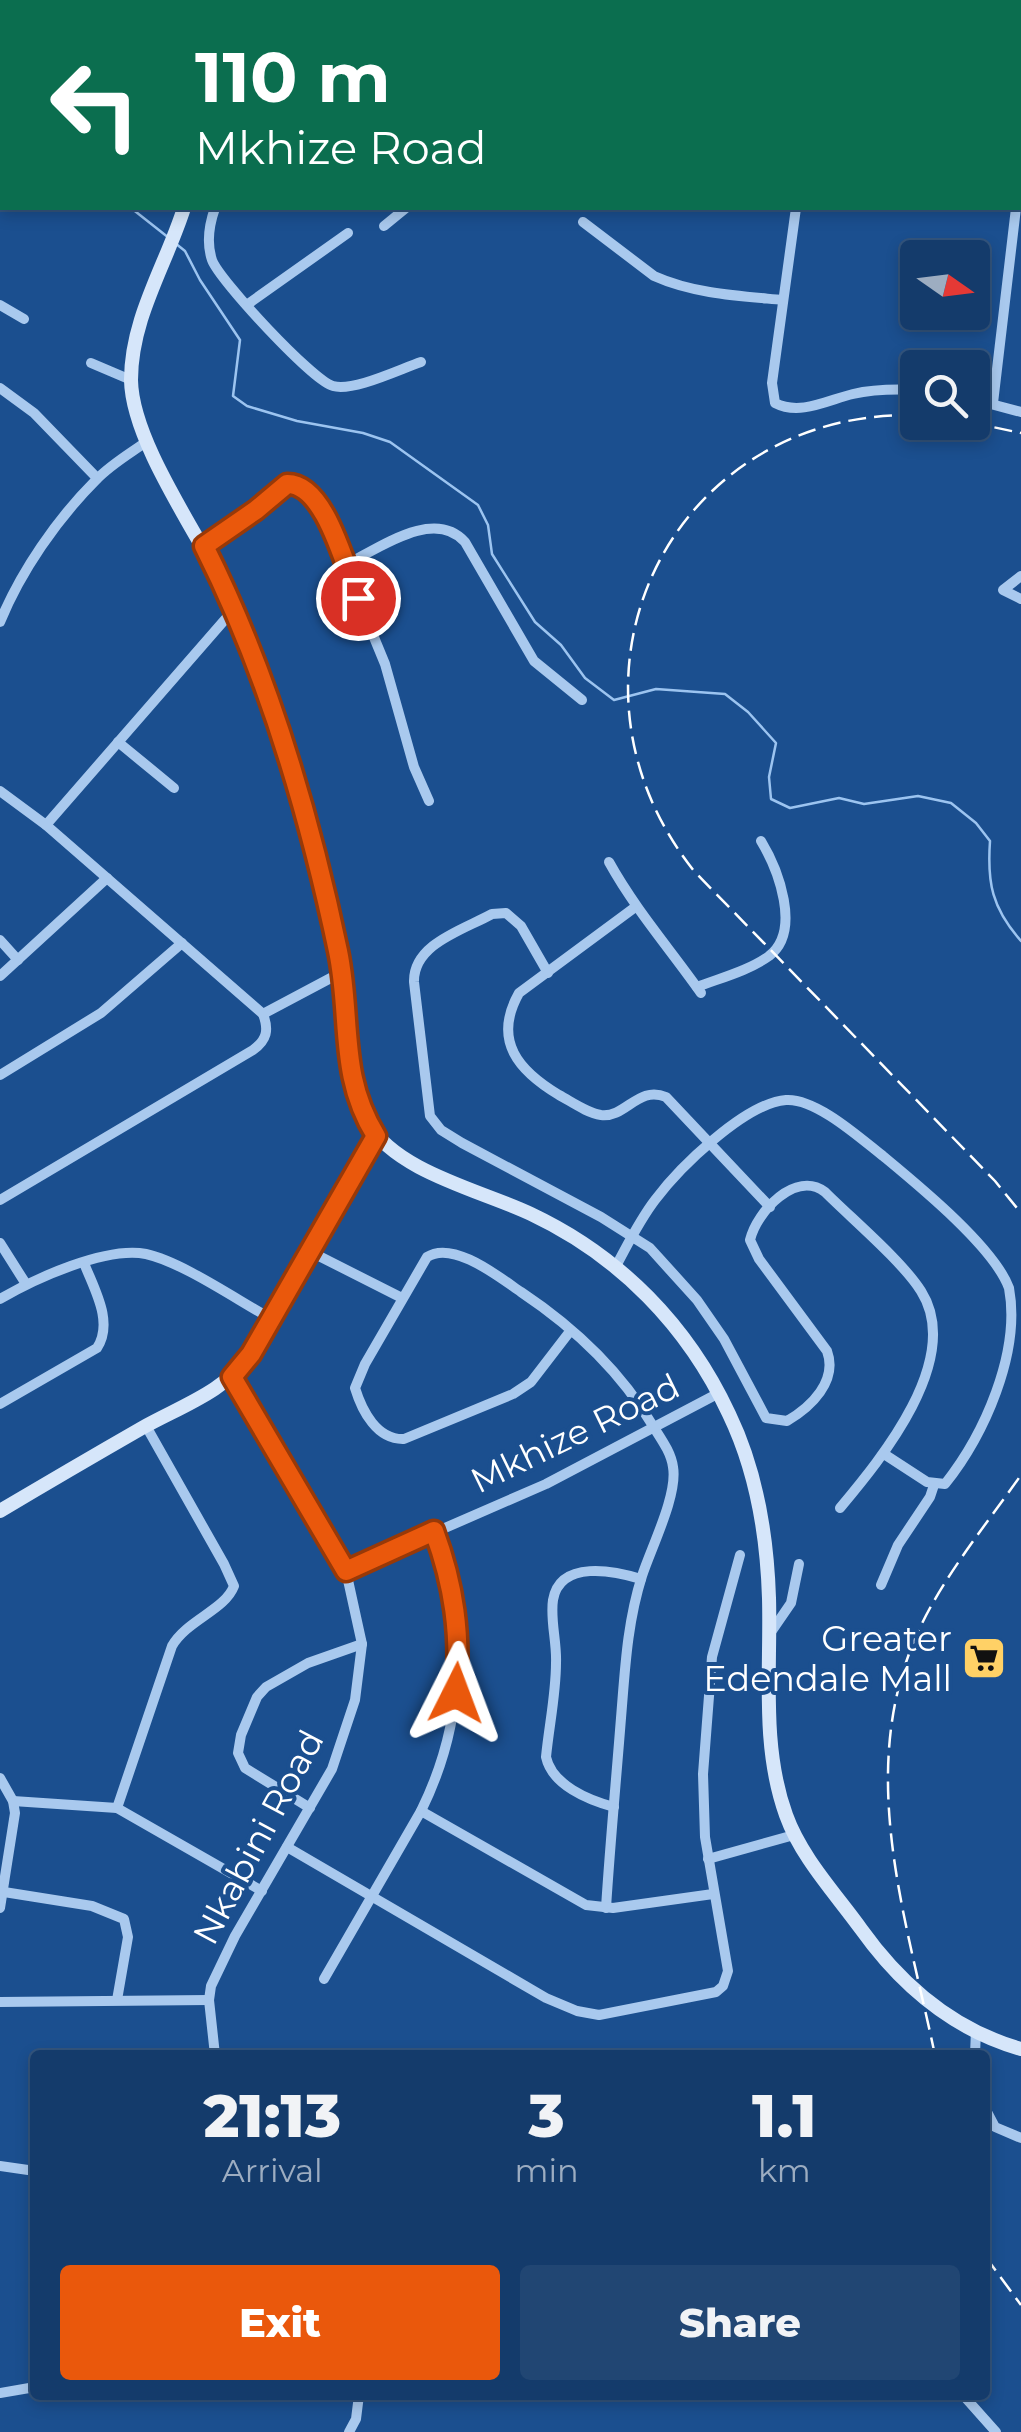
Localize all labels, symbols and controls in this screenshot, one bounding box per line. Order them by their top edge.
text: 110 m [195,34,391,120]
icon: left [30,40,160,170]
text: Mkhize Road [195,120,487,175]
north arrow [900,240,990,330]
map controls [900,240,990,440]
button: search [900,350,990,440]
pin [316,556,401,641]
icon: arrive [331,571,386,626]
street label: Mkhize Road [464,1364,686,1502]
place label: Greater Edendale Mall [703,1617,952,1700]
supermarket icon: Greater Edendale Mall [961,1635,1007,1681]
position arrow [404,1641,508,1745]
street label: Nkabini Road [183,1722,333,1952]
text: 21:13 [203,2079,341,2152]
text: 3 [528,2079,565,2152]
text: 1.1 [752,2079,817,2152]
text: Arrival [222,2151,323,2190]
text: min [514,2151,579,2190]
text: km [758,2151,811,2190]
button: Exit [60,2265,500,2380]
button: Share [520,2265,960,2380]

